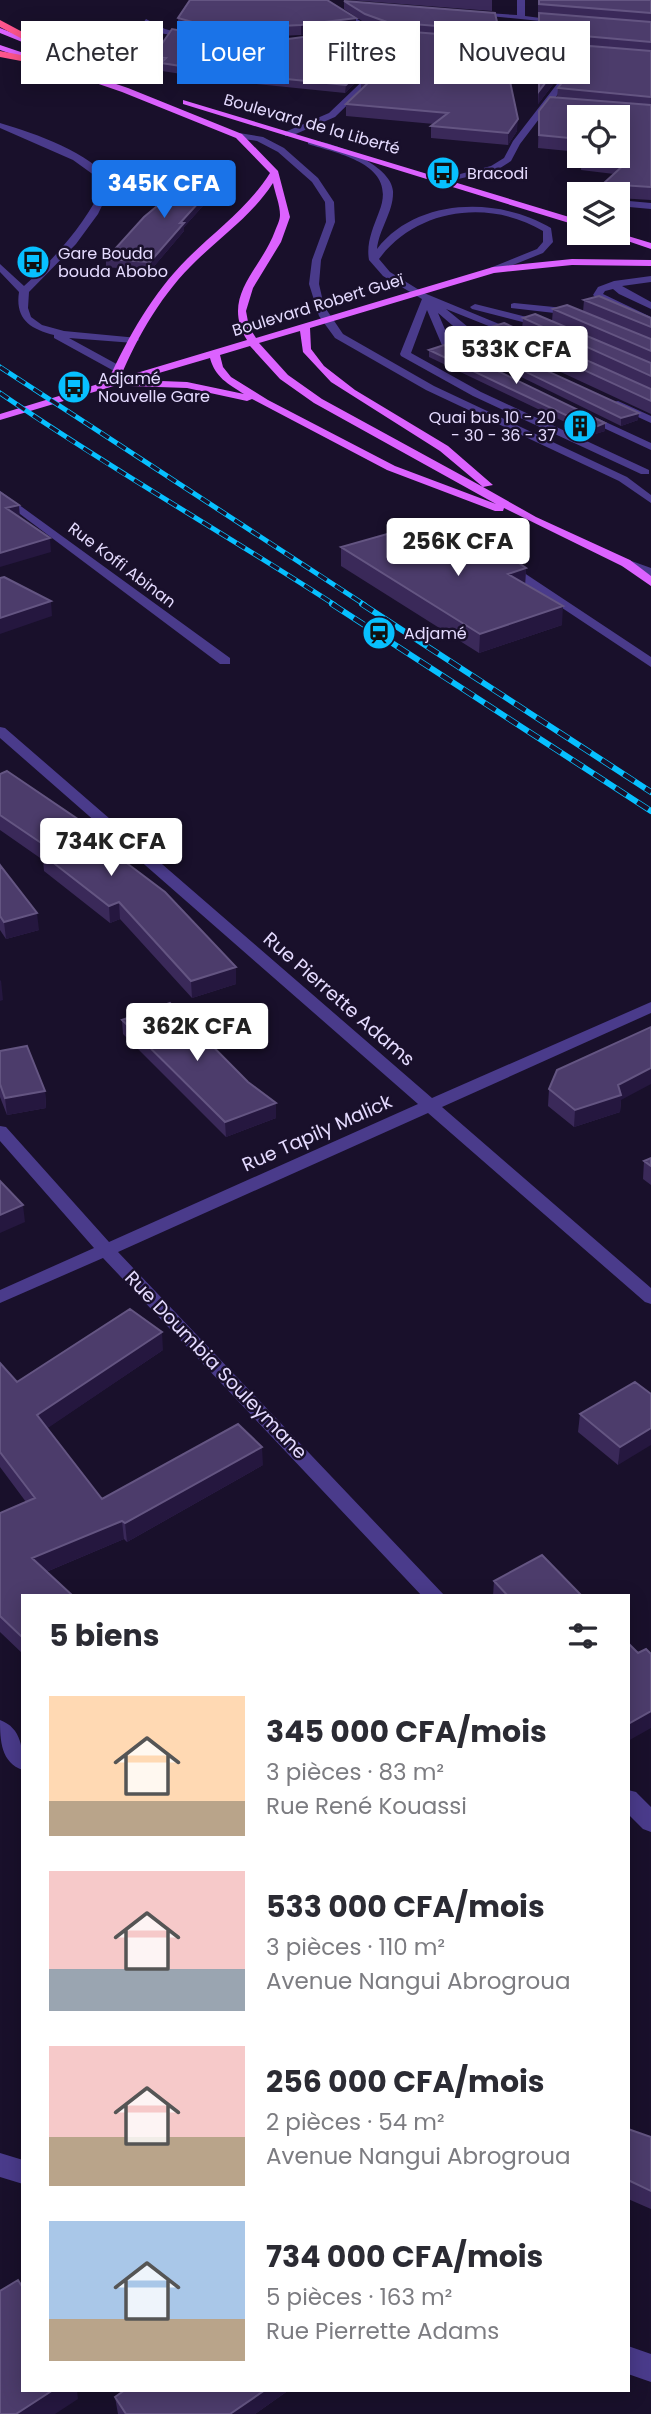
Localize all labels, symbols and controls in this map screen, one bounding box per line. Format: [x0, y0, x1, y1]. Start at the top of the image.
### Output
chip: Acheter [21, 21, 163, 84]
chip: Louer [177, 21, 289, 84]
chip: Filtres [303, 21, 420, 84]
chip: Nouveau [434, 21, 590, 84]
street label: Boulevard de la Liberté [221, 88, 403, 160]
map controls [567, 105, 630, 245]
button: locate [567, 105, 630, 168]
bus stop icon: Bracodi [424, 154, 462, 192]
pin: 345K CFA [92, 160, 236, 220]
place label: Bracodi [467, 162, 528, 185]
text: 345K CFA [108, 167, 220, 199]
button: layers [567, 182, 630, 245]
place label: Gare Bouda bouda Abobo [58, 242, 168, 283]
bus stop icon: Gare Bouda bouda Abobo [14, 243, 52, 281]
street label: Boulevard Robert Gueï [229, 268, 408, 342]
pin: 533K CFA [444, 326, 588, 386]
text: 533K CFA [461, 333, 571, 365]
place label: Adjamé Nouvelle Gare [98, 367, 210, 408]
bus stop icon: Adjamé Nouvelle Gare [55, 368, 93, 406]
place label: Quai bus 10 - 20 - 30 - 36 - 37 [429, 406, 556, 447]
building icon: Quai bus 10 - 20 - 30 - 36 - 37 [561, 407, 599, 445]
street label: Rue Koffi Abinan [63, 517, 181, 613]
pin: 256K CFA [386, 518, 530, 578]
text: 256K CFA [403, 525, 513, 557]
station icon: Adjamé [360, 614, 398, 652]
place label: Adjamé [404, 622, 467, 645]
pin: 734K CFA [39, 818, 183, 878]
text: 734K CFA [56, 825, 166, 857]
street label: Rue Pierrette Adams [257, 926, 421, 1072]
pin: 362K CFA [125, 1004, 269, 1063]
text: 362K CFA [142, 1010, 252, 1042]
street label: Rue Tapily Malick [238, 1088, 396, 1178]
street label: Rue Doumbia Souleymane [119, 1265, 313, 1465]
text: 5 biens [49, 1614, 160, 1657]
icon: filters [564, 1617, 602, 1655]
text: 345 000 CFA/mois [266, 1710, 547, 1753]
icon: home [105, 1724, 189, 1808]
text: 3 pièces · 83 m² [266, 1756, 444, 1788]
text: Rue René Kouassi [266, 1790, 467, 1822]
text: 533 000 CFA/mois [266, 1885, 545, 1928]
icon: home [105, 1899, 189, 1983]
text: 3 pièces · 110 m² [266, 1931, 445, 1963]
text: Avenue Nangui Abrogroua [266, 1965, 570, 1997]
text: 256 000 CFA/mois [266, 2060, 545, 2103]
icon: home [105, 2074, 189, 2158]
text: 2 pièces · 54 m² [266, 2106, 445, 2138]
text: Avenue Nangui Abrogroua [266, 2140, 570, 2172]
text: 734 000 CFA/mois [266, 2235, 543, 2278]
icon: home [105, 2249, 189, 2333]
text: 5 pièces · 163 m² [266, 2281, 452, 2313]
text: Rue Pierrette Adams [266, 2315, 499, 2347]

